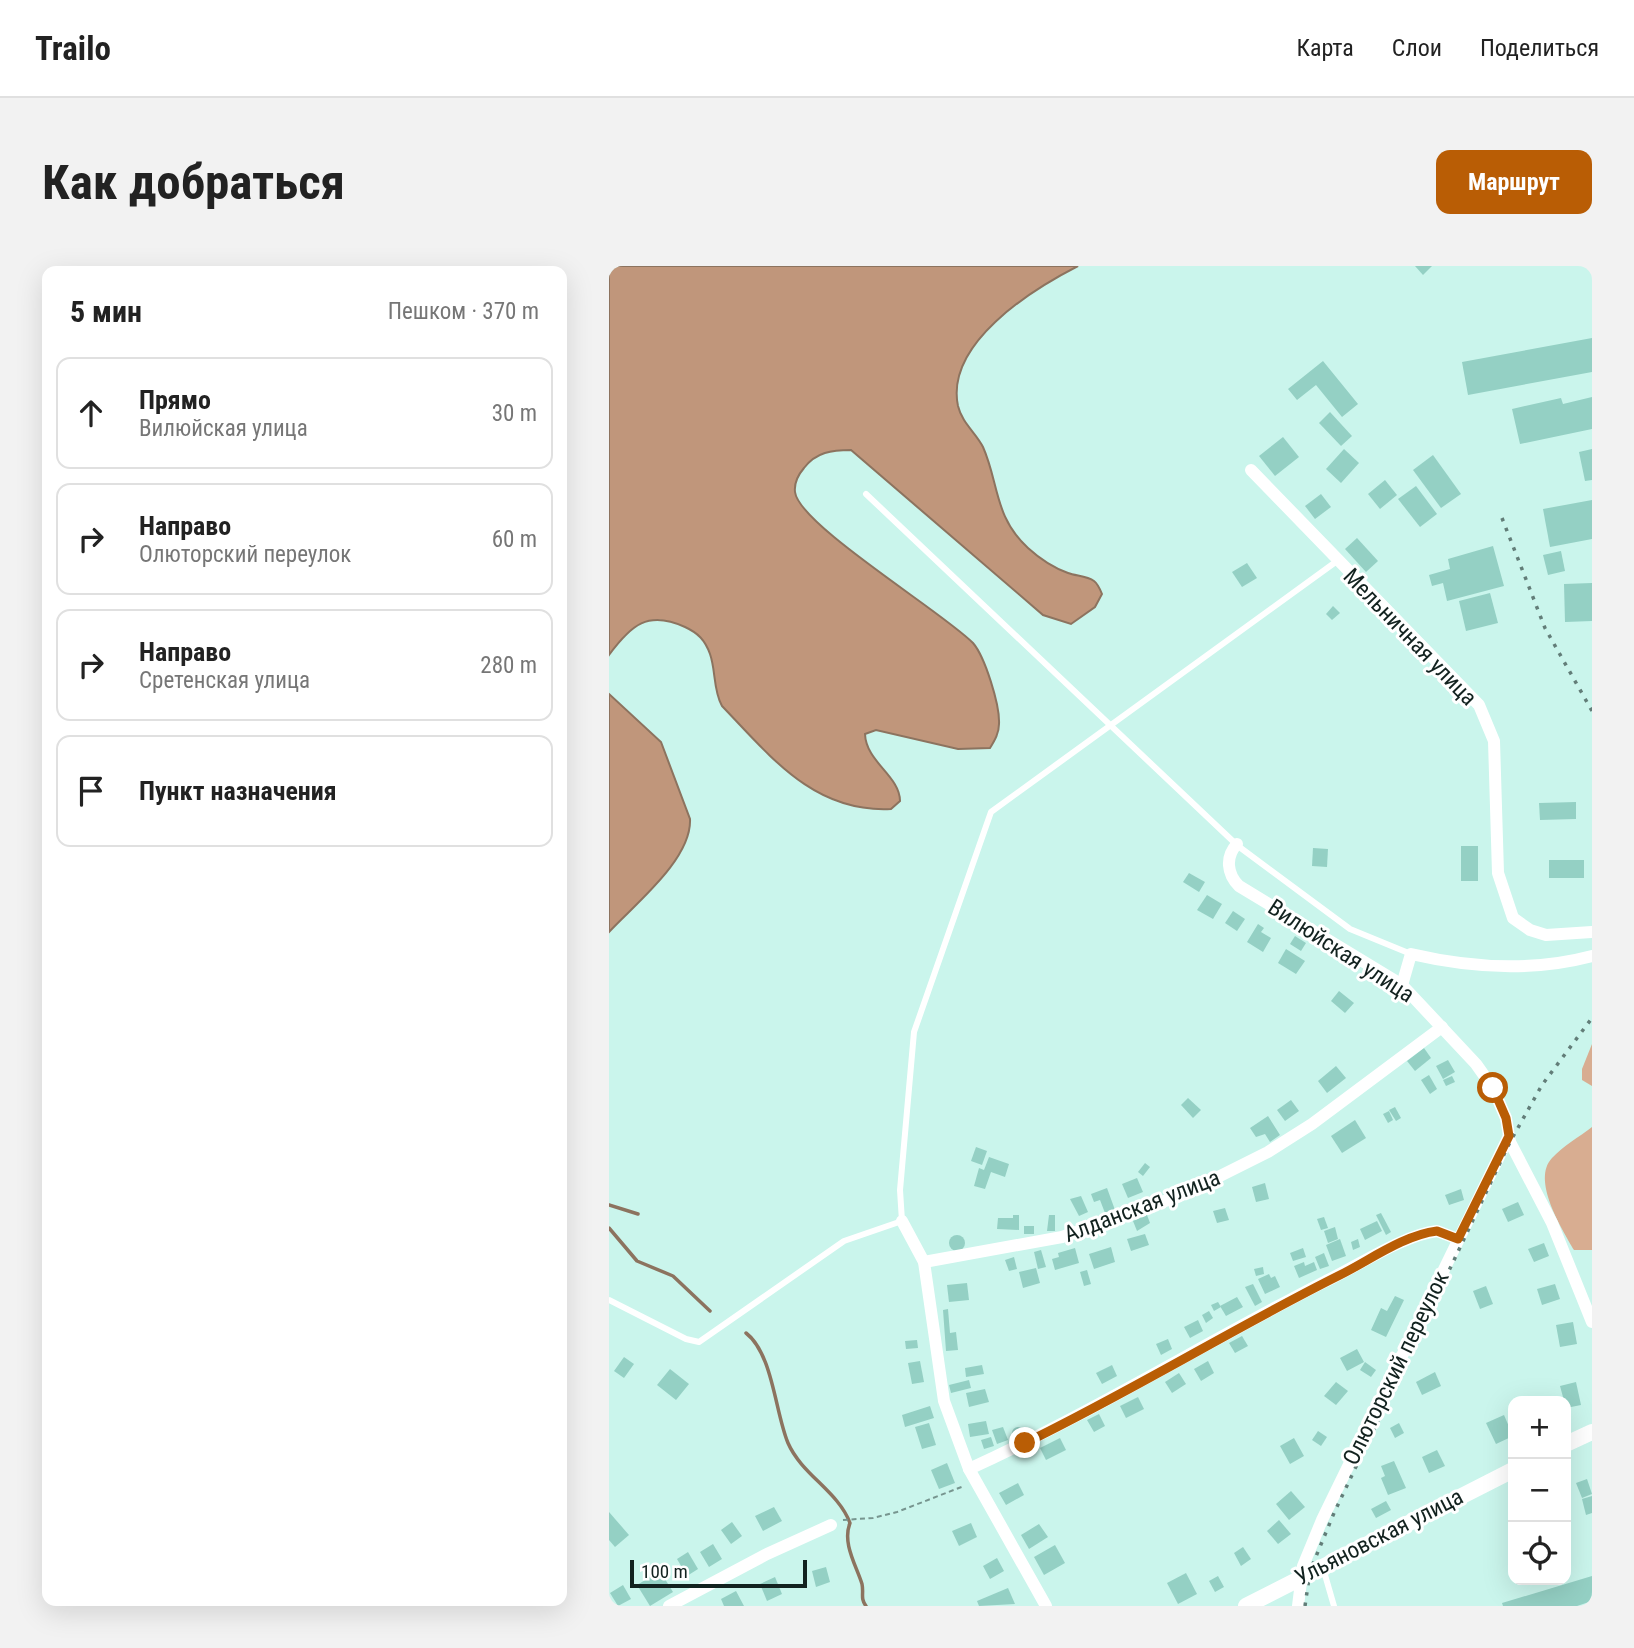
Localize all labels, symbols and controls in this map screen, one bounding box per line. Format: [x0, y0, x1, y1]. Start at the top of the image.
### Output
text: Trailo [35, 29, 111, 68]
text: Карта [1296, 34, 1354, 62]
text: Слои [1392, 34, 1442, 62]
text: Поделиться [1480, 34, 1599, 62]
button: Маршрут [1436, 150, 1592, 214]
text: Как добраться [42, 154, 345, 211]
text: 5 мин [70, 294, 142, 329]
text: Пешком · 370 m [388, 298, 539, 325]
text: Прямо [139, 385, 211, 415]
icon: ahead [72, 394, 110, 432]
text: 30 m [492, 400, 537, 427]
text: Вилюйская улица [139, 415, 308, 442]
text: Направо [139, 511, 231, 541]
icon: right [72, 520, 110, 558]
text: 60 m [492, 526, 537, 553]
text: Олюторский переулок [139, 541, 351, 568]
street label: Мельничная улица [1338, 563, 1482, 711]
text: Направо [139, 637, 231, 667]
icon: right [72, 646, 110, 684]
text: 280 m [480, 652, 537, 679]
text: Сретенская улица [139, 667, 310, 694]
icon: arrive [72, 772, 110, 810]
text: Пункт назначения [139, 776, 337, 806]
street label: Вилюйская улица [1263, 894, 1419, 1008]
route start [1477, 1072, 1508, 1103]
street label: Алданская улица [1060, 1164, 1224, 1248]
street label: Олюторский переулок [1337, 1267, 1455, 1469]
map controls [1508, 1396, 1571, 1585]
button: + [1508, 1396, 1571, 1459]
route end [1009, 1427, 1040, 1458]
button: − [1508, 1459, 1571, 1522]
street label: Ульяновская улица [1290, 1483, 1468, 1591]
button: locate [1508, 1522, 1571, 1585]
scale bar [630, 1557, 807, 1589]
text: 100 m [641, 1560, 688, 1583]

